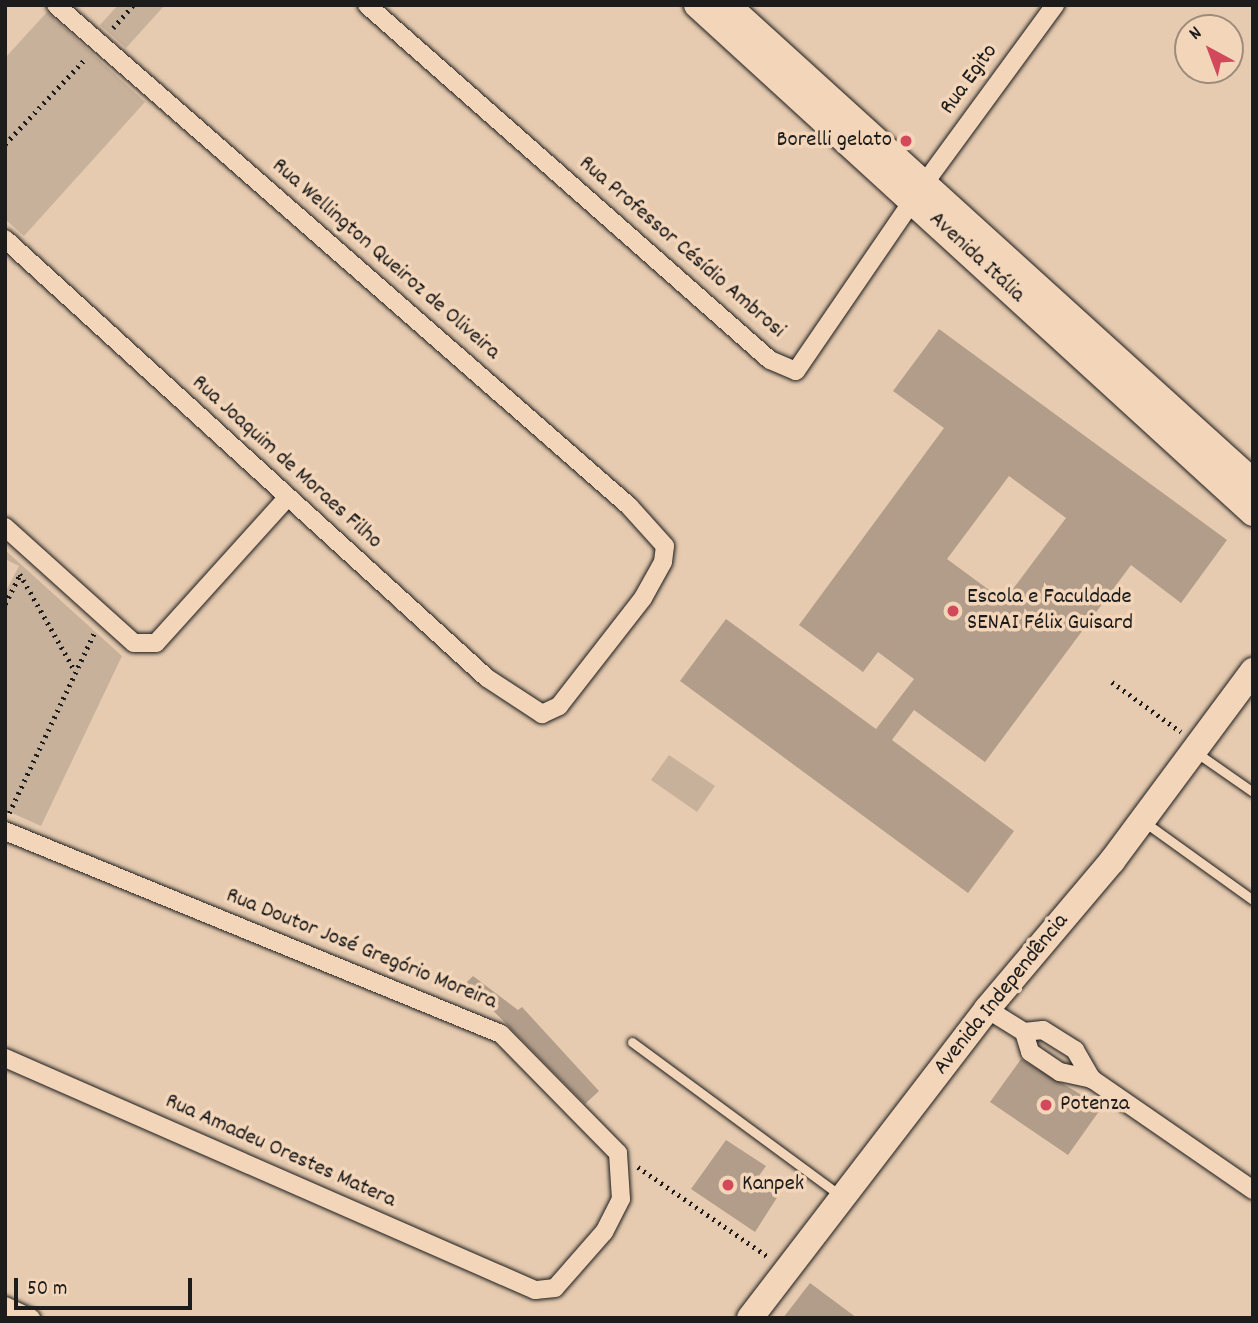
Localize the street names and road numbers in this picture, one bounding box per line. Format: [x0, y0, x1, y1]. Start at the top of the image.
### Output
street label: Rua Egito [935, 39, 1005, 121]
street label: Rua Professor Césídio Ambrosi [572, 151, 790, 345]
street label: Rua Wellington Queiroz de Oliveira [265, 153, 505, 367]
street label: Avenida Itália [922, 206, 1030, 310]
street label: Rua Joaquim de Moraes Filho [185, 370, 387, 556]
street label: Rua Doutor José Gregório Moreira [221, 883, 501, 1017]
street label: Avenida Independência [928, 909, 1076, 1081]
street label: Rua Amadeu Orestes Matera [160, 1089, 400, 1215]

